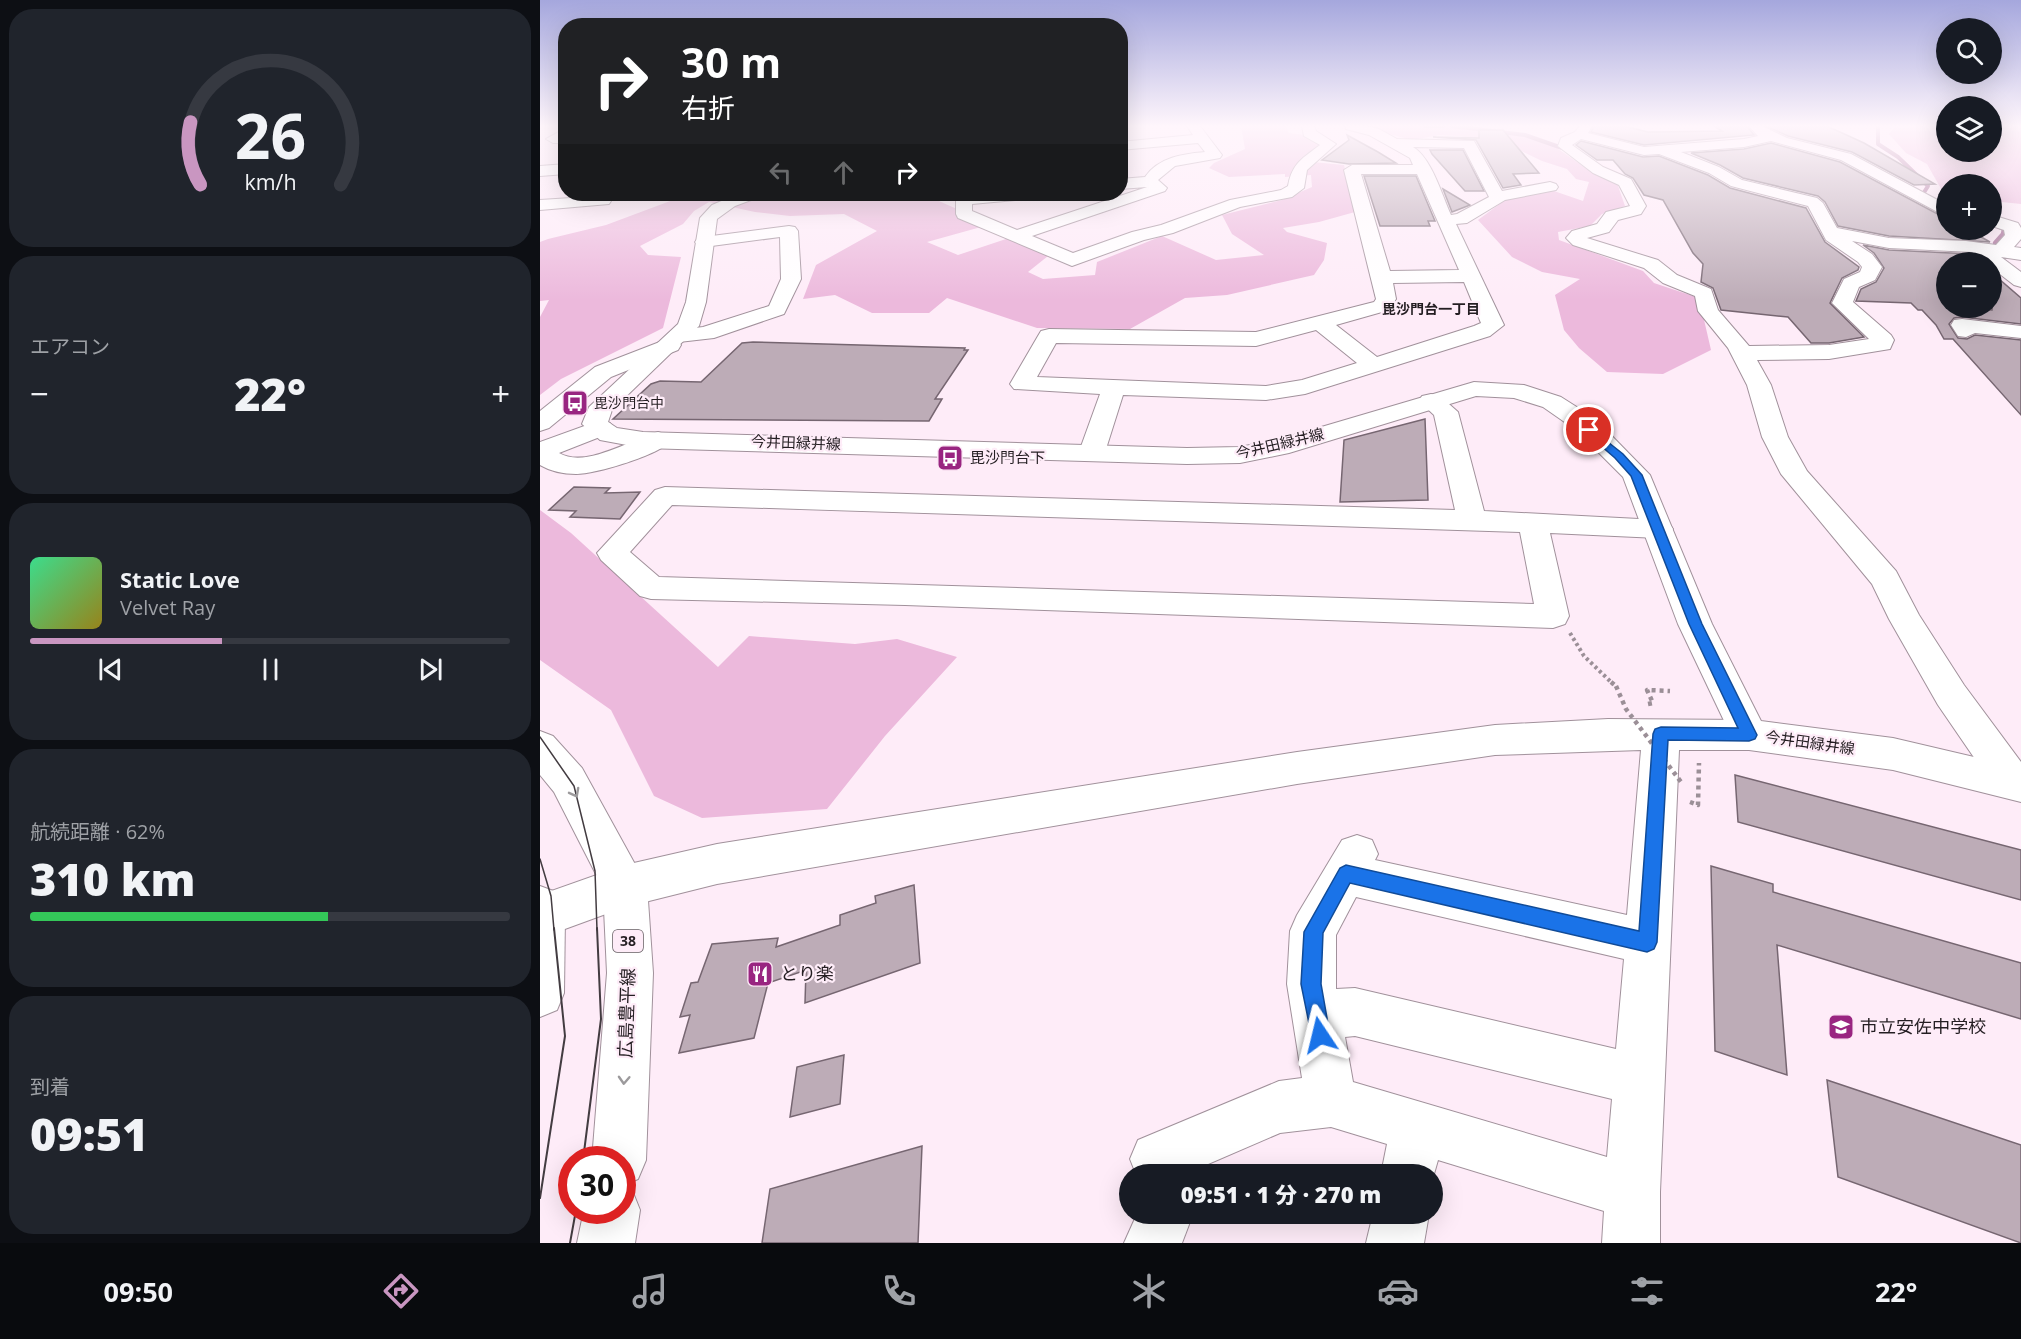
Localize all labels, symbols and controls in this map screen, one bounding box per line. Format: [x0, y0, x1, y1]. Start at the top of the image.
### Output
map controls [1936, 18, 2002, 318]
button: search [1936, 18, 2002, 84]
text: 30 m [681, 33, 781, 90]
icon: right [582, 42, 660, 120]
text: 右折 [681, 89, 735, 126]
text: 26 [234, 92, 306, 177]
button: layers [1936, 96, 2002, 162]
icon: left [764, 156, 797, 189]
icon: ahead [827, 156, 860, 189]
icon: right [890, 156, 923, 189]
text: km/h [244, 167, 296, 196]
button: + [1936, 174, 2002, 240]
button: − [1936, 252, 2002, 318]
district label: 毘沙門台一丁目 [1382, 299, 1480, 318]
text: エアコン [30, 333, 110, 360]
text: 22° [234, 363, 306, 424]
text: − [30, 371, 49, 416]
text: + [491, 371, 510, 416]
bus stop icon: 毘沙門台中 [560, 388, 590, 418]
place label: 毘沙門台中 [594, 393, 664, 412]
pin [1563, 404, 1614, 455]
icon: arrive [1572, 413, 1605, 446]
street label: 今井田緑井線 [1234, 423, 1326, 463]
street label: 今井田緑井線 [751, 430, 841, 454]
bus stop icon: 毘沙門台下 [935, 443, 965, 473]
place label: 毘沙門台下 [970, 447, 1045, 467]
text: Static Love [120, 564, 240, 594]
text: Velvet Ray [120, 594, 215, 621]
icon: previous [94, 653, 127, 686]
icon: pause [254, 653, 287, 686]
icon: next [414, 653, 447, 686]
street label: 今井田緑井線 [1764, 726, 1856, 758]
one-way arrow [568, 787, 579, 797]
text: 航続距離 · 62% [30, 818, 165, 845]
text: 310 km [30, 848, 195, 909]
road number: 38 [613, 930, 643, 952]
restaurant icon: とり楽 [745, 959, 775, 989]
place label: とり楽 [780, 961, 834, 985]
street label: 広島豊平線 [612, 968, 640, 1058]
position arrow [1288, 1003, 1352, 1067]
school or university icon: 市立安佐中学校 [1826, 1012, 1856, 1042]
place label: 市立安佐中学校 [1860, 1014, 1986, 1038]
text: 到着 [30, 1073, 70, 1100]
one-way arrow [617, 1076, 630, 1085]
text: 09:51 [30, 1103, 148, 1164]
speed limit sign: 30 [558, 1146, 636, 1224]
text: 09:51 · 1 分 · 270 m [1181, 1179, 1381, 1209]
icon: directions [380, 1270, 422, 1312]
icon: music [629, 1270, 671, 1312]
icon: phone [878, 1270, 920, 1312]
icon: climate [1128, 1270, 1170, 1312]
icon: car [1377, 1270, 1419, 1312]
icon: filters [1626, 1270, 1668, 1312]
text: 09:50 [104, 1273, 173, 1310]
text: 22° [1875, 1273, 1917, 1310]

